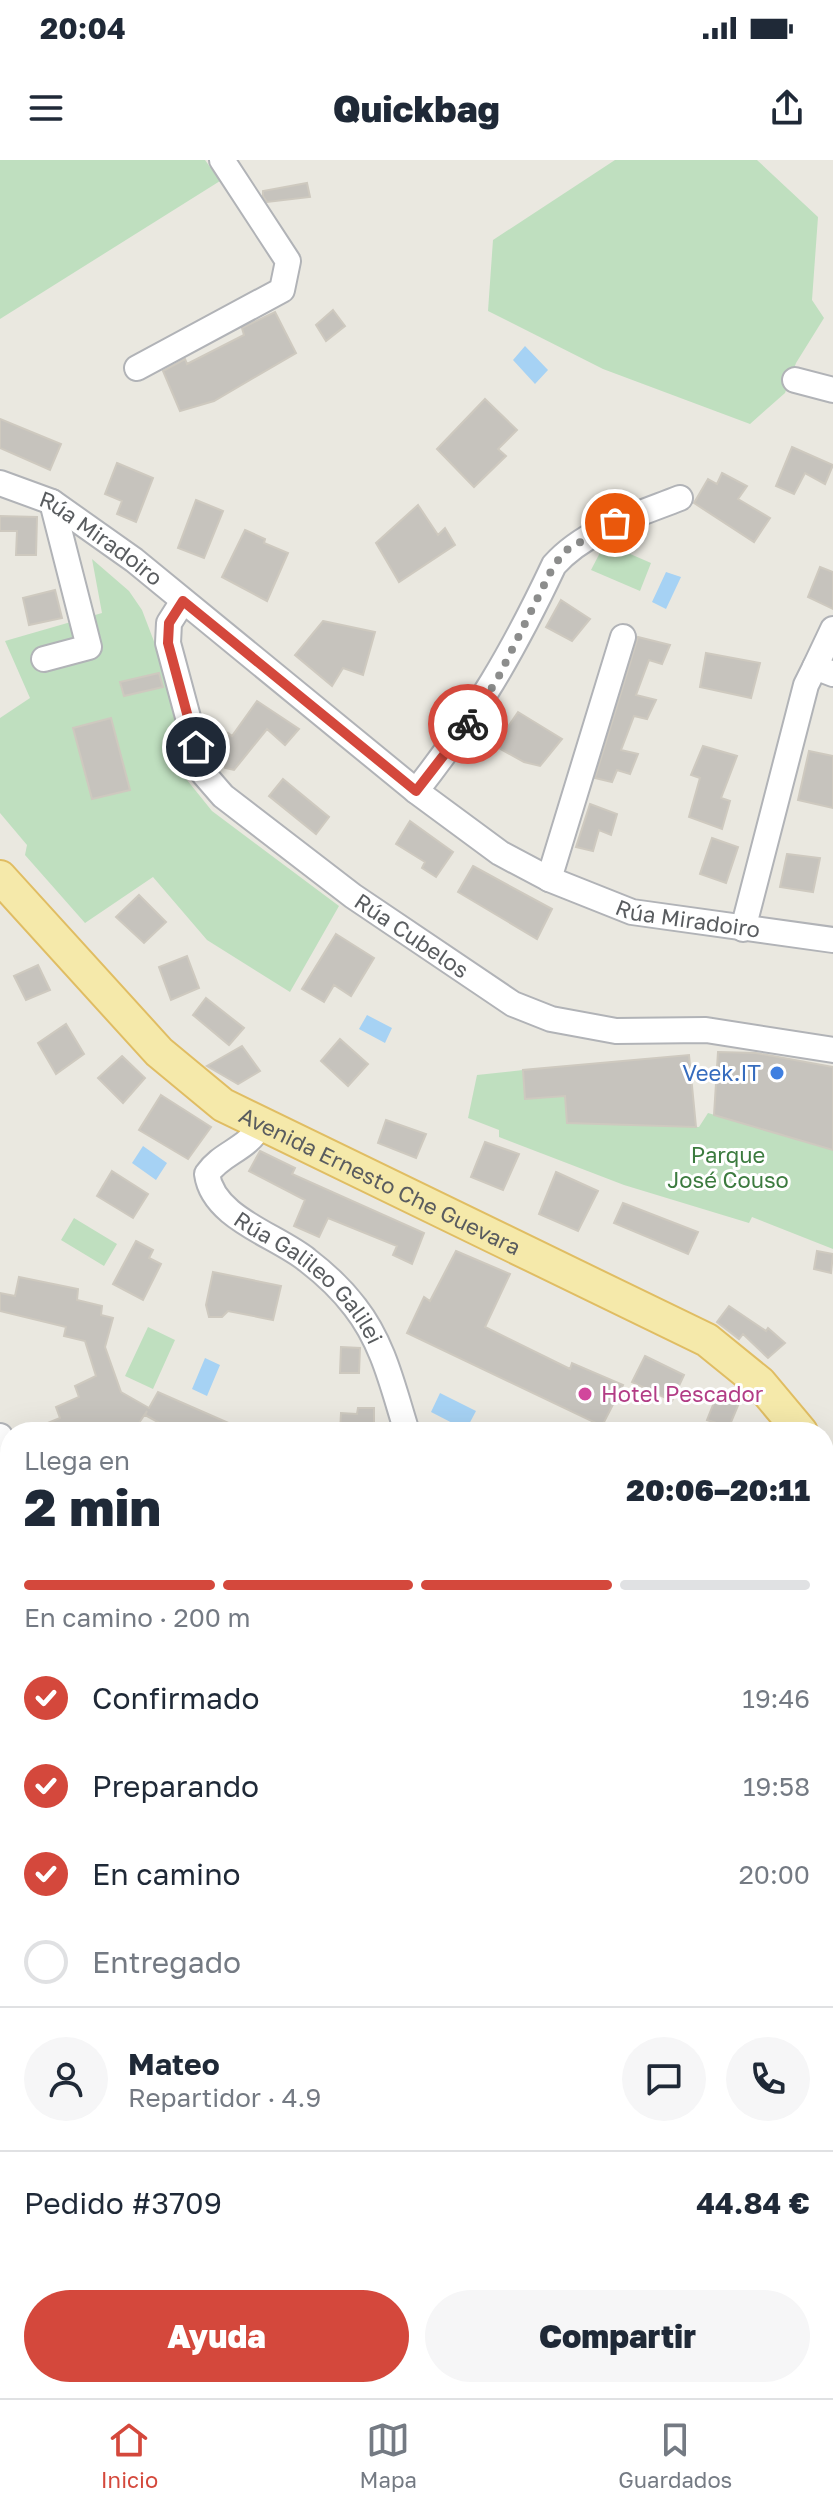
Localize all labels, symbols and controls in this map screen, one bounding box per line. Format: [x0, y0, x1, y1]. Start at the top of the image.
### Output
text: 20:04 [40, 10, 126, 46]
icon: menu [24, 86, 68, 130]
icon: share [765, 86, 809, 130]
text: Quickbag [333, 87, 500, 130]
street label: Rúa Miradoiro [36, 485, 168, 591]
pin [581, 489, 649, 557]
icon: bag [593, 501, 637, 545]
courier [428, 684, 508, 764]
icon: bike [446, 702, 490, 746]
pin [162, 713, 230, 781]
icon: home [174, 725, 218, 769]
street label: Rúa Cubelos [350, 887, 474, 983]
street label: Rúa Miradoiro [612, 893, 762, 943]
place label: Veek.IT [682, 1059, 761, 1086]
marker: Veek.IT [768, 1064, 786, 1082]
street label: Avenida Ernesto Che Guevara [235, 1101, 525, 1260]
park label: Parque José Couso [667, 1141, 789, 1193]
street label: Rúa Galileo Galilei [229, 1205, 389, 1348]
place label: Hotel Pescador [601, 1380, 764, 1407]
marker: Hotel Pescador [576, 1385, 594, 1403]
text: Llega en [24, 1445, 130, 1476]
text: 20:06–20:11 [626, 1472, 810, 1508]
text: 2 min [24, 1475, 161, 1537]
text: En camino · 200 m [24, 1602, 250, 1633]
icon: check [24, 1676, 68, 1720]
text: Confirmado [92, 1680, 260, 1716]
text: 19:46 [742, 1683, 810, 1714]
icon: check [24, 1764, 68, 1808]
text: Preparando [92, 1768, 259, 1804]
text: 19:58 [743, 1771, 810, 1802]
icon: check [24, 1852, 68, 1896]
text: En camino [92, 1856, 241, 1892]
text: 20:00 [739, 1859, 810, 1890]
text: Entregado [92, 1944, 241, 1980]
button: person [24, 2037, 108, 2121]
button: chat [622, 2037, 706, 2121]
button: phone [726, 2037, 810, 2121]
text: Mateo [128, 2046, 220, 2082]
text: Repartidor · 4.9 [128, 2082, 321, 2113]
text: Pedido #3709 [24, 2185, 222, 2221]
text: 44.84 € [696, 2185, 810, 2221]
button: Ayuda [24, 2290, 409, 2382]
button: Compartir [425, 2290, 810, 2382]
tab: Inicio [101, 2418, 158, 2493]
tab: Mapa [360, 2418, 417, 2493]
tab: Guardados [618, 2418, 732, 2493]

